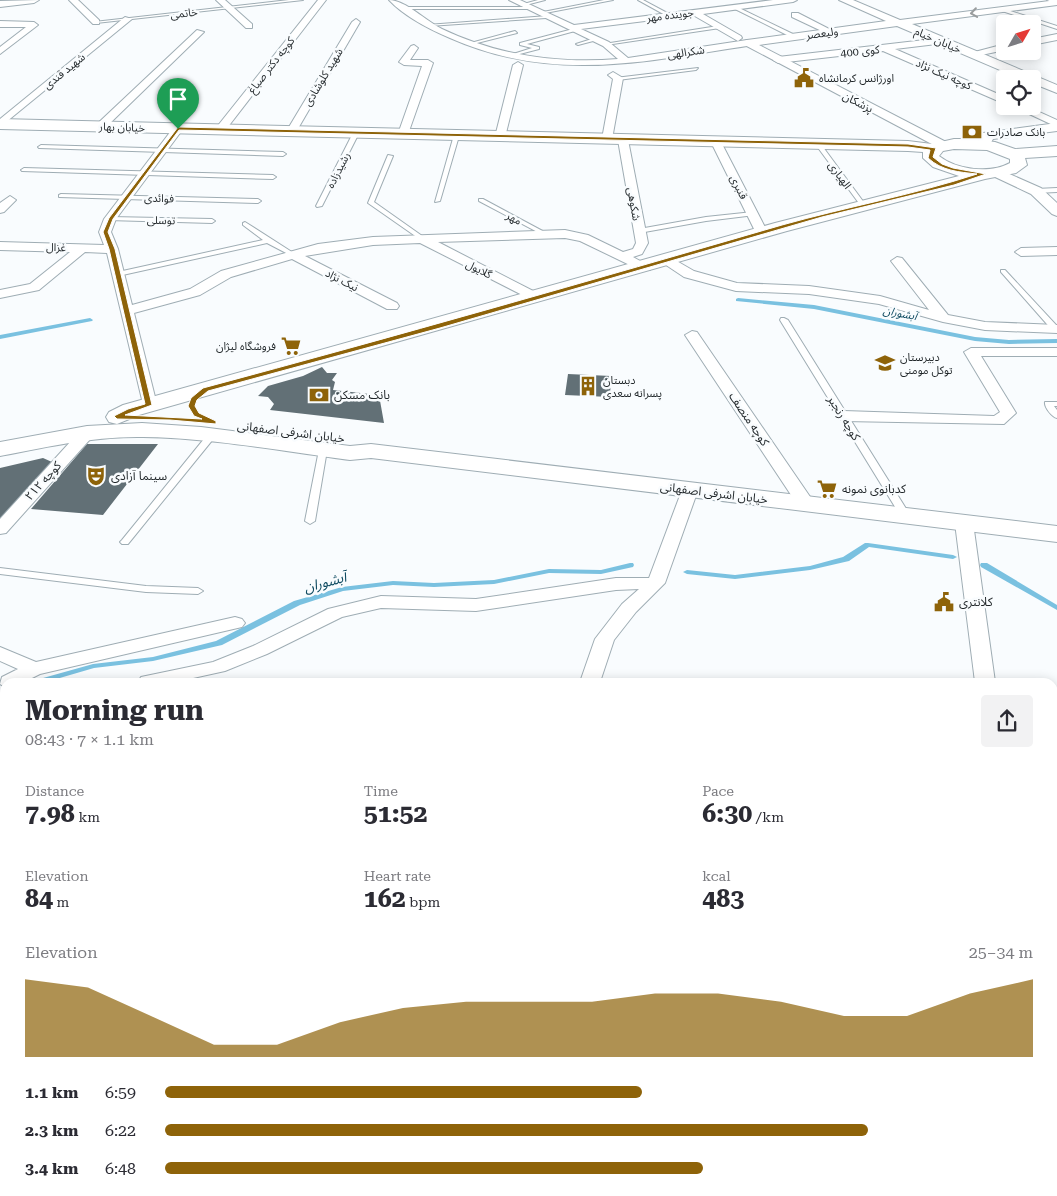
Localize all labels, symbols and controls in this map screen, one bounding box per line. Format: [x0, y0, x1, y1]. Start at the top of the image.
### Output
street label: خاتمی [170, 6, 199, 21]
street label: جوینده مهر [645, 6, 695, 25]
one-way arrow [970, 7, 978, 18]
north arrow [996, 15, 1041, 60]
map controls [996, 15, 1041, 115]
street label: ولیعصر [804, 25, 839, 42]
street label: خیابان خیام [912, 25, 964, 57]
street label: کوچه دکتر صباغ [245, 34, 298, 97]
street label: شکرالهی [667, 43, 706, 62]
street label: کوی 400 [840, 43, 881, 60]
street label: شهید کلوشادی [301, 46, 346, 109]
street label: شهید قندی [41, 50, 88, 92]
street label: کوچه نیک نژاد [913, 56, 974, 94]
public building icon: اورژانس کرمانشاه [793, 67, 815, 89]
button: locate [996, 70, 1041, 115]
place label: اورژانس کرمانشاه [819, 72, 894, 85]
pin [157, 78, 199, 129]
icon: arrive [164, 85, 192, 113]
street label: پزشکان [840, 89, 875, 117]
street label: خیابان بهار [98, 120, 146, 135]
bank icon: بانک صادرات [961, 121, 983, 143]
place label: بانک صادرات [987, 126, 1045, 139]
street label: رشیدزاده [324, 150, 353, 190]
street label: الهیاری [825, 159, 854, 192]
street label: قنبری [727, 173, 750, 201]
street label: شکوهی [624, 186, 643, 222]
street label: فوائدی [144, 191, 174, 206]
street label: مهر [503, 209, 524, 228]
street label: توسلی [147, 214, 175, 227]
street label: غزال [46, 241, 67, 254]
street label: گلایول [464, 257, 494, 282]
street label: نیک نژاد [323, 267, 361, 294]
water label: آبشوران [882, 304, 921, 324]
supermarket icon: فروشگاه لیژان [280, 335, 302, 357]
place label: فروشگاه لیژان [216, 340, 276, 353]
place label: دبیرستان توکل مومنی [900, 351, 952, 377]
school or university icon: دبیرستان توکل مومنی [874, 352, 896, 374]
place label: دبستان پسرانه سعدی [603, 374, 662, 401]
building icon: دبستان پسرانه سعدی [577, 375, 599, 397]
bank icon: بانک مسکن [308, 384, 330, 406]
place label: بانک مسکن [334, 388, 390, 402]
street label: کوچه منصف [725, 390, 773, 450]
street label: کوچه رنجبر [823, 392, 864, 444]
street label: خیابان اشرفی اصفهانی [236, 418, 346, 446]
street label: کوچه ۲۱۲ [22, 458, 65, 504]
theatre icon: سینما آزادی [85, 465, 107, 487]
place label: سینما آزادی [111, 469, 167, 483]
supermarket icon: کدبانوی نمونه [816, 478, 838, 500]
street label: خیابان اشرفی اصفهانی [659, 479, 769, 507]
place label: کدبانوی نمونه [842, 482, 907, 496]
water label: آبشوران [302, 568, 351, 596]
public building icon: کلانتری [933, 591, 955, 613]
place label: کلانتری [959, 595, 994, 609]
text: Morning run [25, 694, 204, 727]
button: share [981, 695, 1033, 747]
text: 08:43 · 7 × 1.1 km [25, 730, 154, 749]
text: Distance [25, 783, 84, 799]
text: Time [364, 783, 398, 799]
text: Pace [702, 783, 734, 799]
text: 7.98 [25, 799, 75, 828]
text: 51:52 [364, 799, 427, 828]
text: 6:30 [702, 799, 752, 828]
text: km [75, 809, 100, 825]
text: /km [752, 809, 784, 825]
text: Elevation [25, 868, 88, 884]
text: Heart rate [364, 868, 431, 884]
text: kcal [702, 868, 731, 884]
text: 84 [25, 884, 53, 913]
text: 162 [364, 884, 406, 913]
text: 483 [702, 884, 744, 913]
text: m [53, 894, 69, 910]
text: bpm [406, 894, 440, 910]
text: Elevation [25, 943, 98, 962]
text: 25–34 m [969, 943, 1033, 962]
text: 1.1 km [25, 1083, 78, 1102]
text: 6:59 [105, 1083, 136, 1102]
text: 2.3 km [25, 1121, 78, 1140]
text: 6:22 [105, 1121, 136, 1140]
text: 3.4 km [25, 1159, 78, 1178]
text: 6:48 [105, 1159, 136, 1178]

